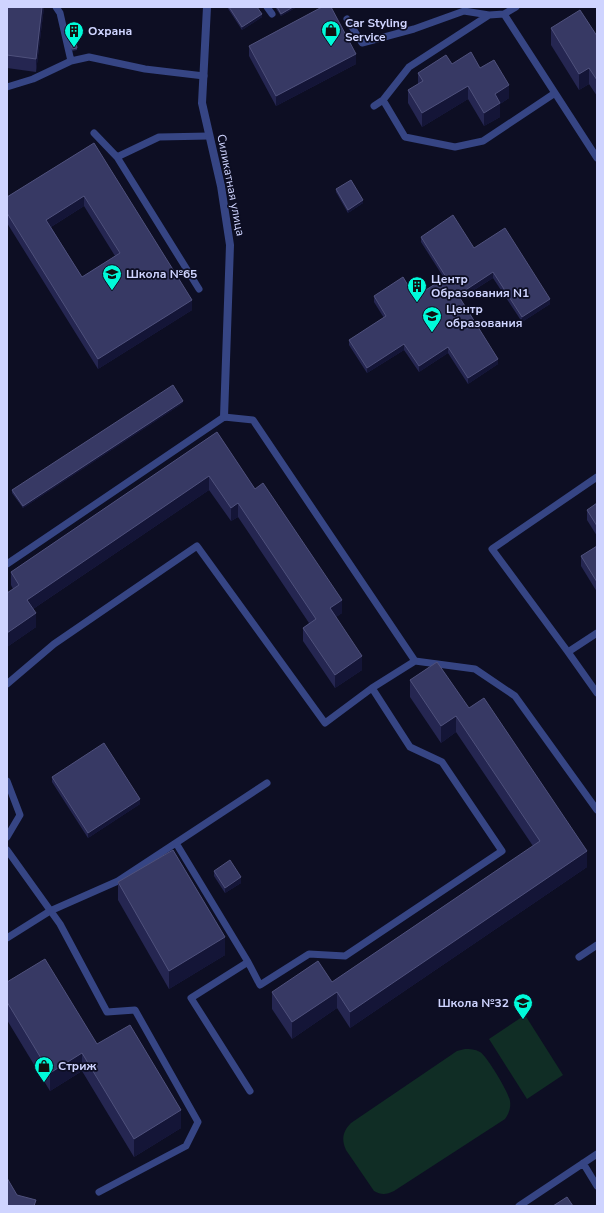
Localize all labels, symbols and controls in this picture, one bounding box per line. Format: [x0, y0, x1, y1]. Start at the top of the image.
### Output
place label: Car Styling Service [345, 15, 407, 45]
shop icon: Car Styling Service [320, 19, 342, 47]
building icon: Охрана [63, 20, 85, 48]
place label: Охрана [88, 23, 132, 39]
street label: Силикатная улица [213, 133, 249, 237]
school or university icon: Школа №65 [101, 263, 123, 291]
place label: Школа №65 [126, 266, 197, 282]
place label: Центр Образования N1 [431, 271, 529, 301]
building icon: Центр Образования N1 [406, 275, 428, 303]
place label: Центр образования [446, 301, 522, 331]
school or university icon: Центр образования [421, 305, 443, 333]
school or university icon: Школа №32 [512, 992, 534, 1020]
place label: Школа №32 [438, 995, 509, 1011]
shop icon: Стриж [33, 1055, 55, 1083]
place label: Стриж [58, 1058, 96, 1074]

